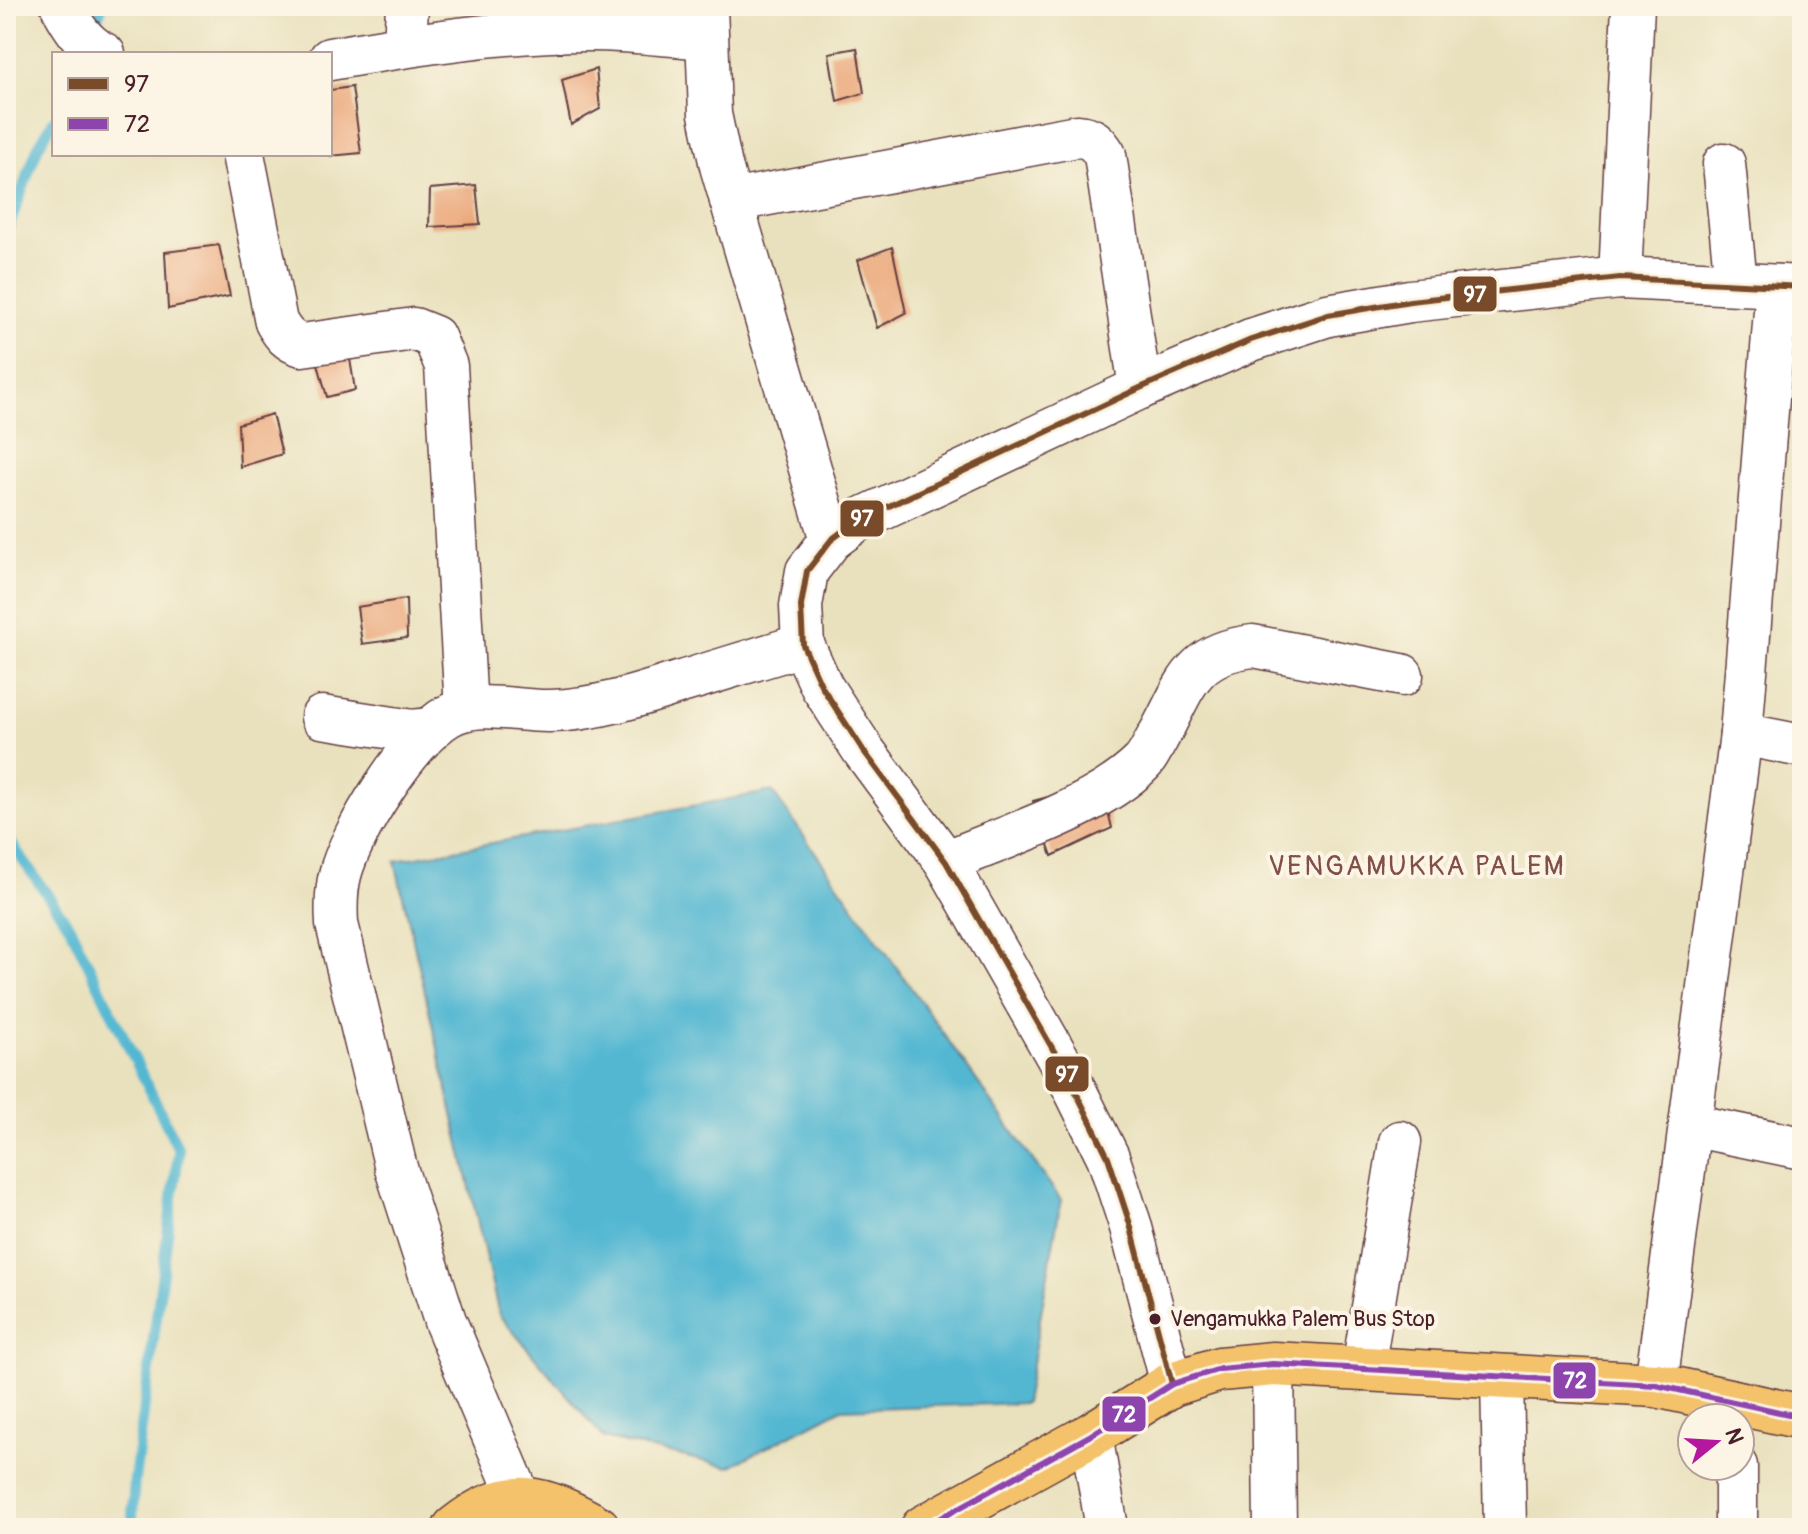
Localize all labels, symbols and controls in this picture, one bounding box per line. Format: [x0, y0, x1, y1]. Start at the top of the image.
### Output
legend [52, 52, 332, 156]
text: 97 [124, 70, 149, 99]
text: 72 [124, 110, 150, 139]
line badge: 97 [1452, 275, 1498, 313]
text: 97 [1464, 281, 1487, 309]
line badge: 97 [839, 499, 885, 538]
text: 97 [851, 505, 874, 533]
district label: VENGAMUKKA PALEM [1268, 849, 1566, 884]
line badge: 97 [1044, 1055, 1090, 1093]
text: 97 [1056, 1061, 1079, 1089]
place label: Vengamukka Palem Bus Stop [1170, 1305, 1435, 1333]
marker: Vengamukka Palem Bus Stop [1147, 1311, 1163, 1327]
line badge: 72 [1552, 1361, 1597, 1400]
text: 72 [1563, 1367, 1587, 1395]
line badge: 72 [1101, 1395, 1147, 1433]
text: 72 [1112, 1401, 1136, 1429]
north arrow [1676, 1402, 1756, 1482]
text: N [1718, 1425, 1750, 1448]

